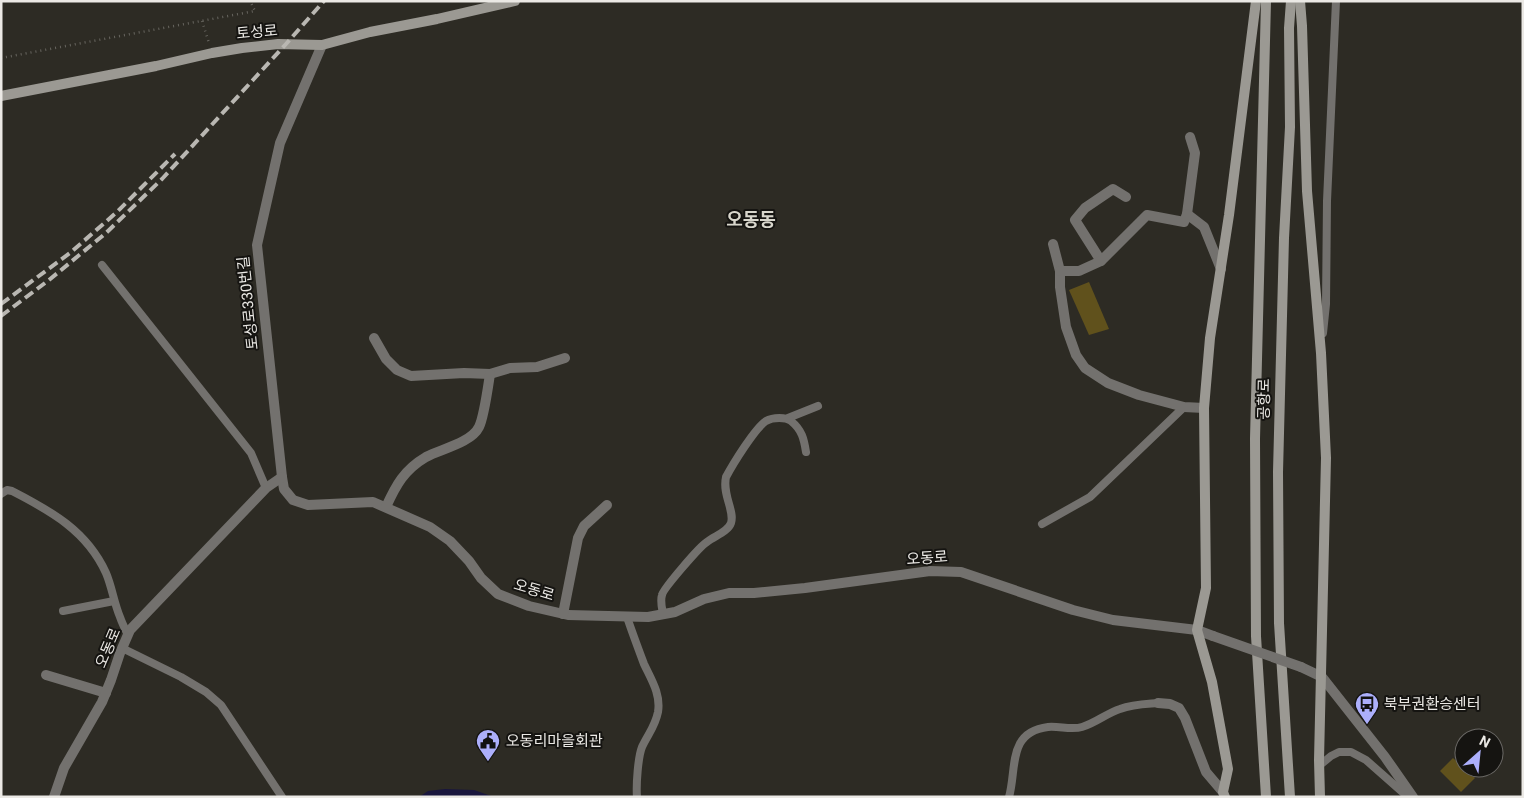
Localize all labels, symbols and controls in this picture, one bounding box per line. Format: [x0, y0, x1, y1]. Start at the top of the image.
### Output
street label: 토성로 [236, 21, 278, 43]
district label: 오동동 [726, 209, 776, 230]
street label: 토성로330번길 [234, 255, 262, 351]
street label: 공항로 [1255, 378, 1273, 420]
street label: 오동로 [906, 548, 948, 568]
street label: 오동로 [512, 575, 556, 605]
street label: 오동로 [92, 625, 124, 671]
bus stop icon: 북부권환승센터 [1354, 691, 1380, 725]
place label: 북부권환승센터 [1384, 695, 1481, 713]
public building icon: 오동리마을회관 [475, 728, 501, 762]
north arrow [1454, 728, 1504, 778]
place label: 오동리마을회관 [506, 732, 603, 750]
text: N [1477, 732, 1493, 751]

